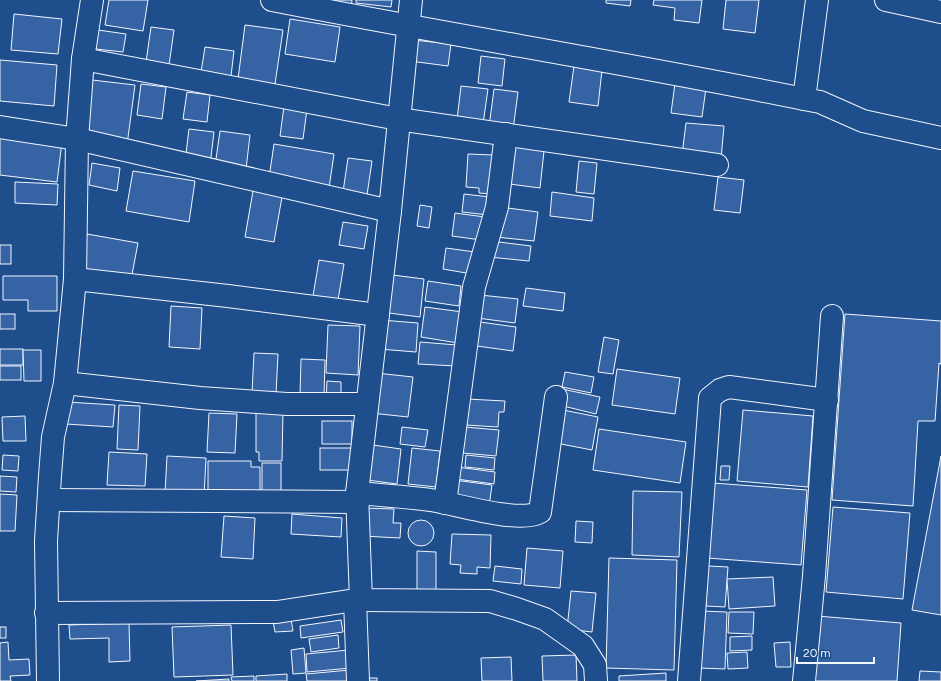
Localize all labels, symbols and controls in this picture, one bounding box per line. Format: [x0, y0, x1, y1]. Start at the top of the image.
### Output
scale bar [797, 639, 874, 665]
text: 20 m [803, 646, 831, 660]

